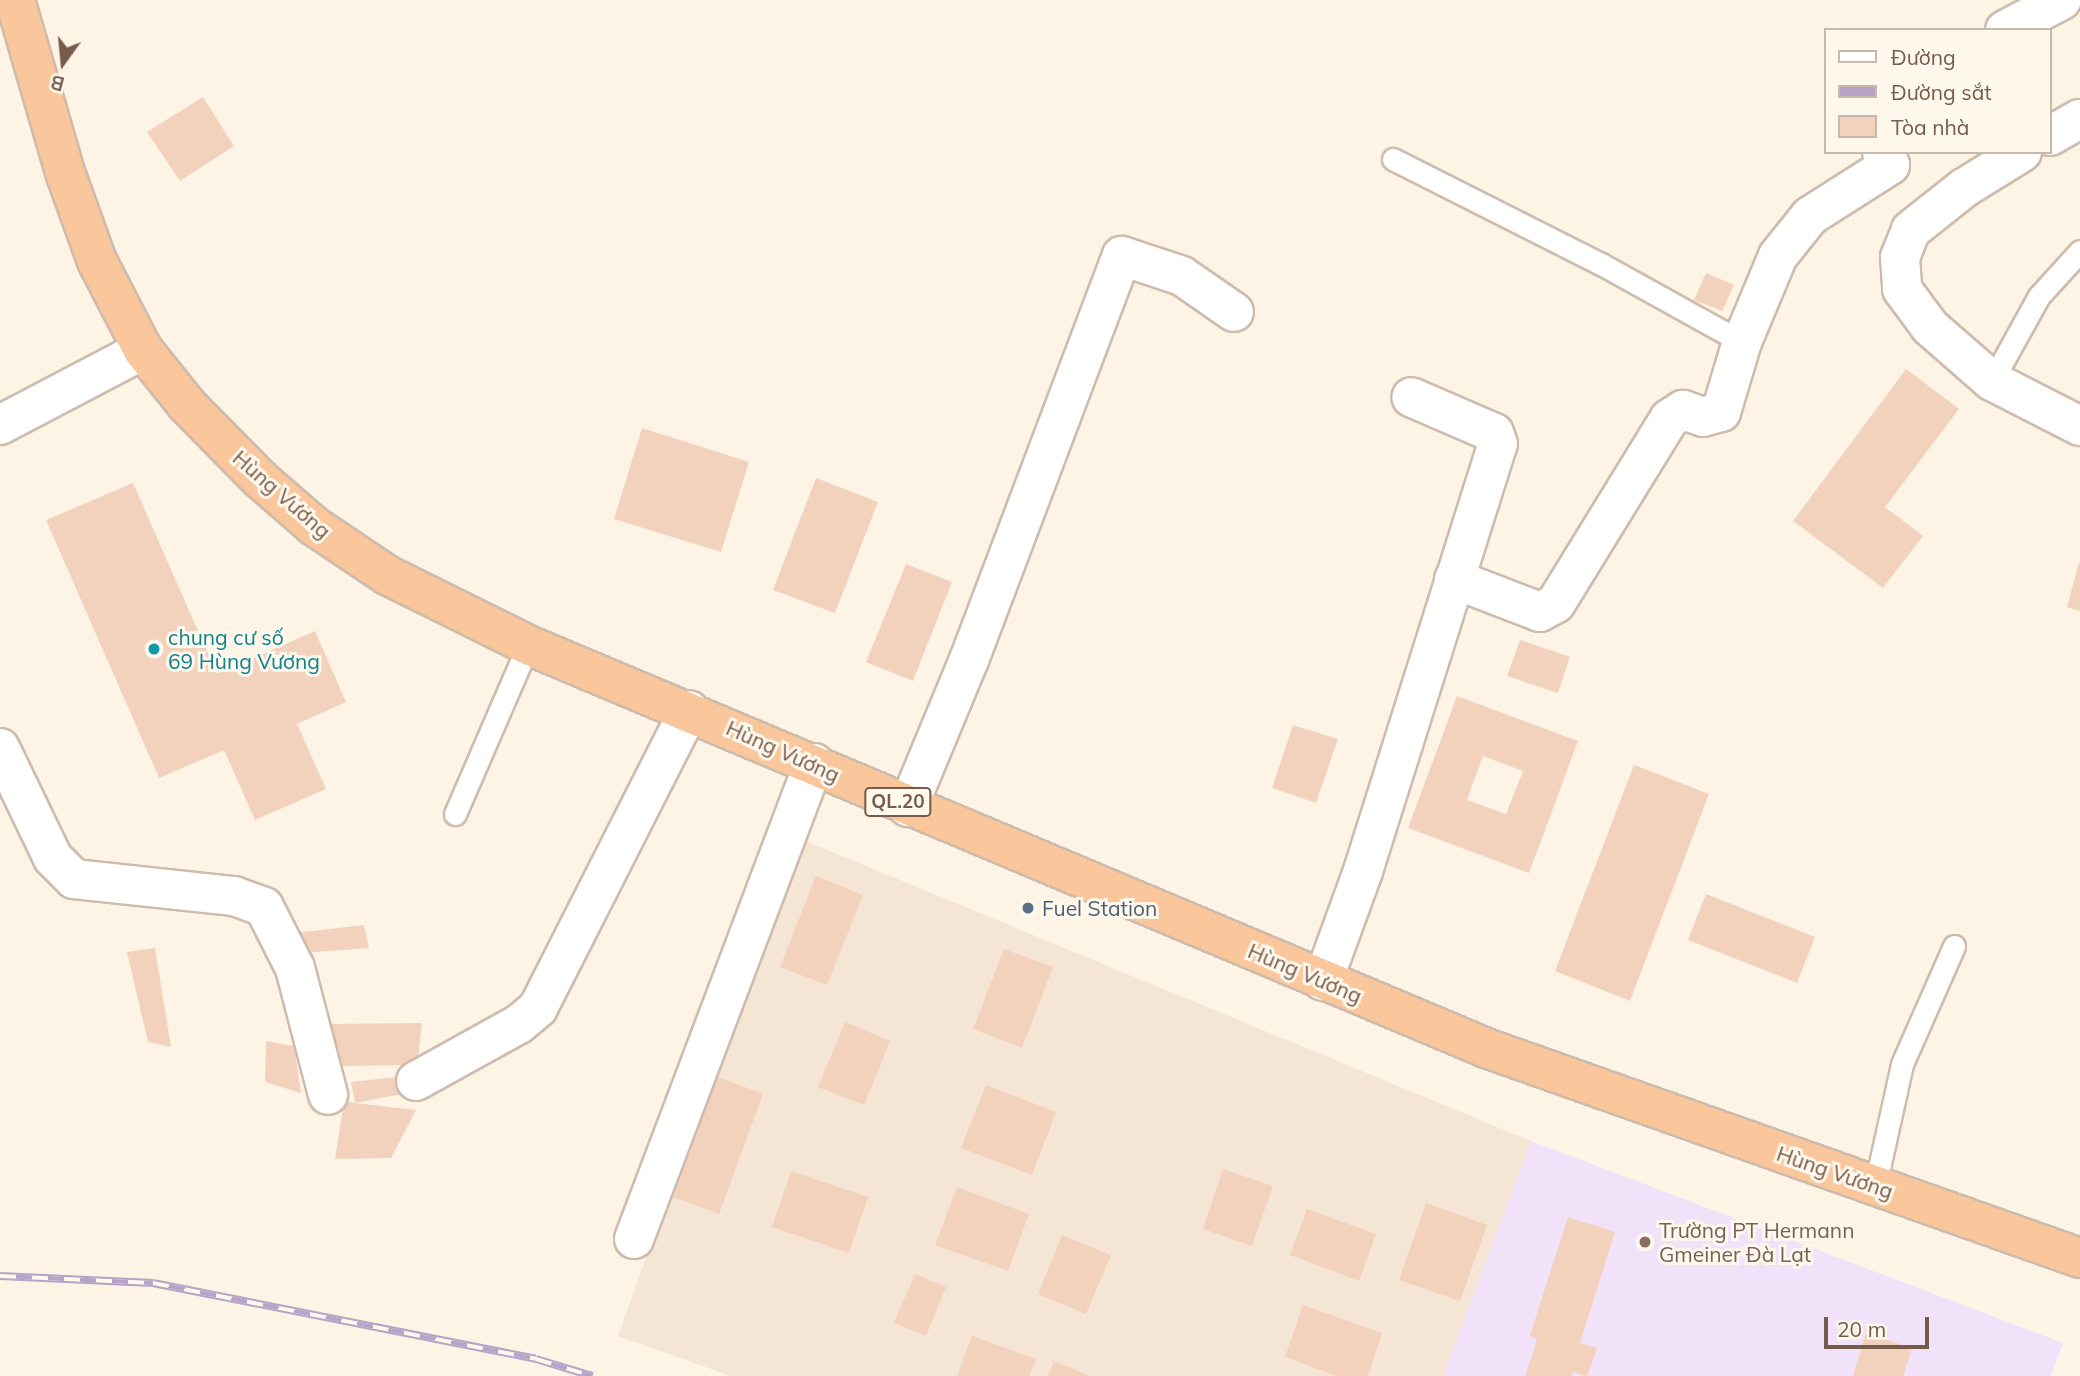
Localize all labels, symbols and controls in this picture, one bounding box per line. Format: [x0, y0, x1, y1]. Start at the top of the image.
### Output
north arrow [28, 28, 98, 98]
legend [1825, 28, 2052, 154]
text: Đường [1891, 44, 1956, 70]
text: B [48, 70, 67, 97]
text: Đường sắt [1891, 79, 1992, 105]
text: Tòa nhà [1891, 114, 1969, 140]
street label: Hùng Vương [228, 445, 336, 543]
place label: chung cư số 69 Hùng Vương [168, 624, 320, 674]
marker: chung cư số 69 Hùng Vương [146, 641, 162, 657]
street label: Hùng Vương [722, 715, 844, 787]
road number: QL.20 [863, 786, 933, 818]
place label: Fuel Station [1042, 895, 1157, 921]
marker: Fuel Station [1020, 900, 1036, 916]
street label: Hùng Vương [1244, 938, 1366, 1008]
street label: Hùng Vương [1774, 1140, 1896, 1204]
place label: Trường PT Hermann Gmeiner Đà Lạt [1659, 1217, 1854, 1267]
marker: Trường PT Hermann Gmeiner Đà Lạt [1637, 1234, 1653, 1250]
scale bar [1828, 1302, 1933, 1346]
text: 20 m [1837, 1316, 1886, 1342]

